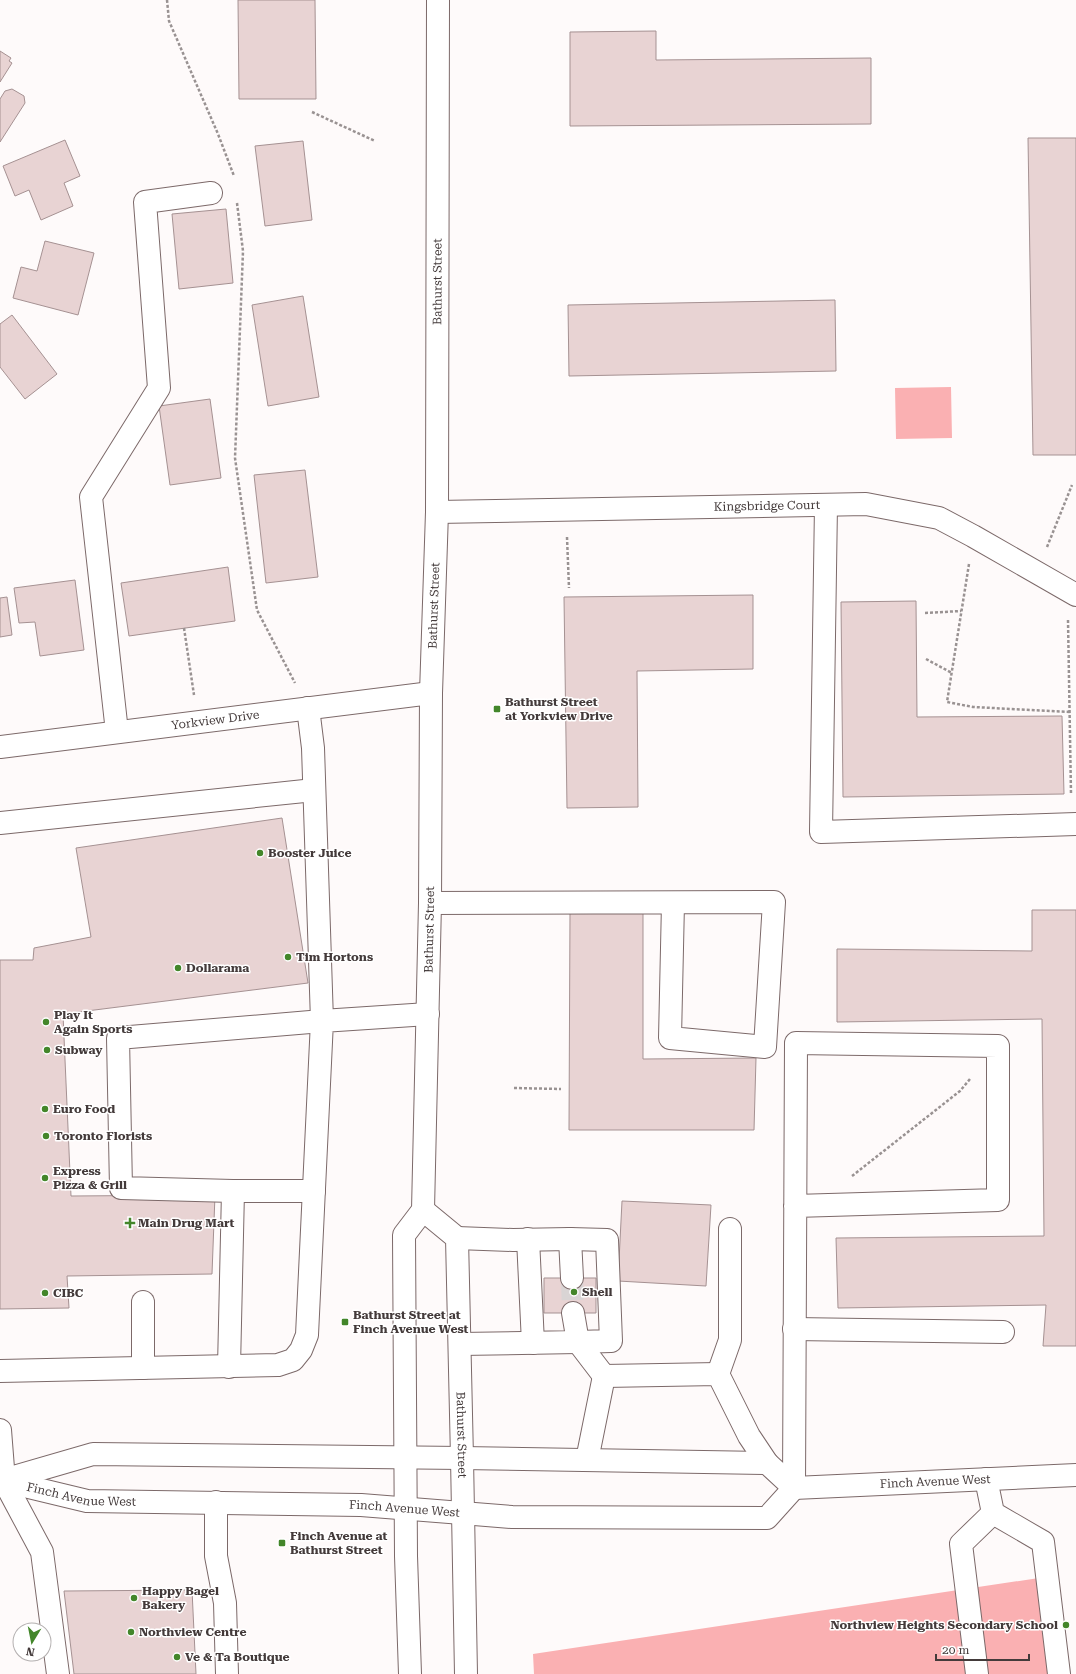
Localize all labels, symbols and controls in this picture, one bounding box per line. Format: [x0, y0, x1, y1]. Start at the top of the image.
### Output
street label: Bathurst Street [430, 238, 445, 325]
street label: Kingsbridge Court [714, 498, 821, 514]
street label: Bathurst Street [425, 562, 442, 649]
place label: Bathurst Street at Yorkview Drive [505, 695, 613, 723]
marker: Bathurst Street at Yorkview Drive [492, 704, 502, 714]
street label: Yorkview Drive [170, 708, 261, 732]
place label: Booster Juice [268, 846, 352, 860]
marker: Booster Juice [255, 848, 265, 858]
street label: Bathurst Street [421, 886, 437, 973]
place label: Tim Hortons [296, 950, 373, 964]
marker: Tim Hortons [283, 952, 293, 962]
place label: Dollarama [186, 961, 249, 975]
marker: Dollarama [173, 963, 183, 973]
place label: Play It Again Sports [54, 1008, 132, 1036]
marker: Play It Again Sports [41, 1017, 51, 1027]
place label: Subway [55, 1043, 103, 1057]
marker: Subway [42, 1045, 52, 1055]
place label: Euro Food [53, 1102, 115, 1116]
marker: Euro Food [40, 1104, 50, 1114]
place label: Toronto Florists [54, 1129, 152, 1143]
marker: Toronto Florists [41, 1131, 51, 1141]
place label: Express Pizza & Grill [53, 1164, 127, 1192]
marker: Express Pizza & Grill [40, 1173, 50, 1183]
place label: Main Drug Mart [138, 1216, 235, 1230]
marker: Main Drug Mart [125, 1218, 135, 1228]
place label: Shell [582, 1285, 612, 1299]
place label: CIBC [53, 1286, 84, 1300]
marker: Shell [569, 1287, 579, 1297]
marker: CIBC [40, 1288, 50, 1298]
place label: Bathurst Street at Finch Avenue West [353, 1308, 469, 1336]
marker: Bathurst Street at Finch Avenue West [340, 1317, 350, 1327]
street label: Bathurst Street [453, 1391, 469, 1479]
street label: Finch Avenue West [879, 1472, 991, 1491]
street label: Finch Avenue West [25, 1480, 137, 1509]
street label: Finch Avenue West [349, 1498, 461, 1520]
place label: Finch Avenue at Bathurst Street [290, 1529, 388, 1557]
marker: Finch Avenue at Bathurst Street [277, 1538, 287, 1548]
place label: Happy Bagel Bakery [142, 1584, 219, 1612]
marker: Happy Bagel Bakery [129, 1593, 139, 1603]
place label: Northview Heights Secondary School [830, 1618, 1058, 1632]
marker: Northview Heights Secondary School [1061, 1620, 1071, 1630]
north arrow [12, 1622, 52, 1662]
place label: Northview Centre [139, 1625, 246, 1639]
marker: Northview Centre [126, 1627, 136, 1637]
scale bar [936, 1636, 1029, 1662]
text: 20 m [942, 1643, 969, 1657]
text: N [25, 1644, 36, 1658]
place label: Ve & Ta Boutique [185, 1650, 290, 1664]
marker: Ve & Ta Boutique [172, 1652, 182, 1662]

